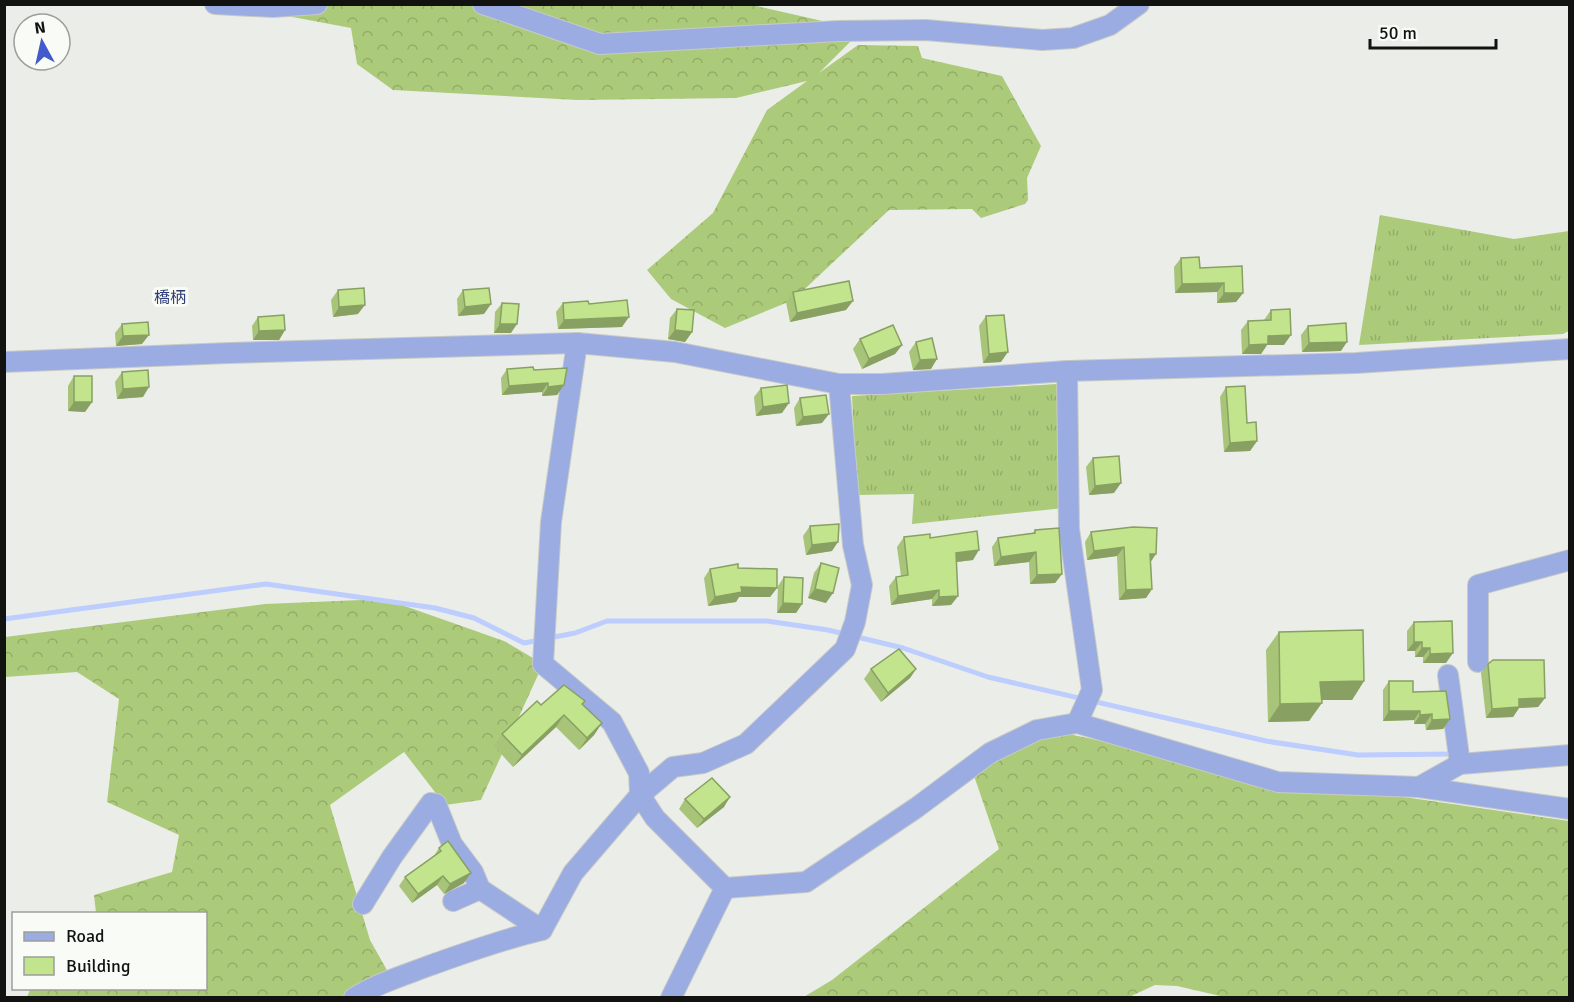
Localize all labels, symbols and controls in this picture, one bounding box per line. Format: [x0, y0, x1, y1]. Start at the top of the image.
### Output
north arrow [12, 12, 72, 72]
scale bar [1370, 12, 1496, 50]
text: N [33, 17, 47, 39]
text: 50 m [1379, 22, 1417, 44]
district label: 橋柄 [154, 288, 186, 308]
legend [12, 912, 207, 990]
text: Road [66, 925, 105, 947]
text: Building [66, 955, 130, 977]

